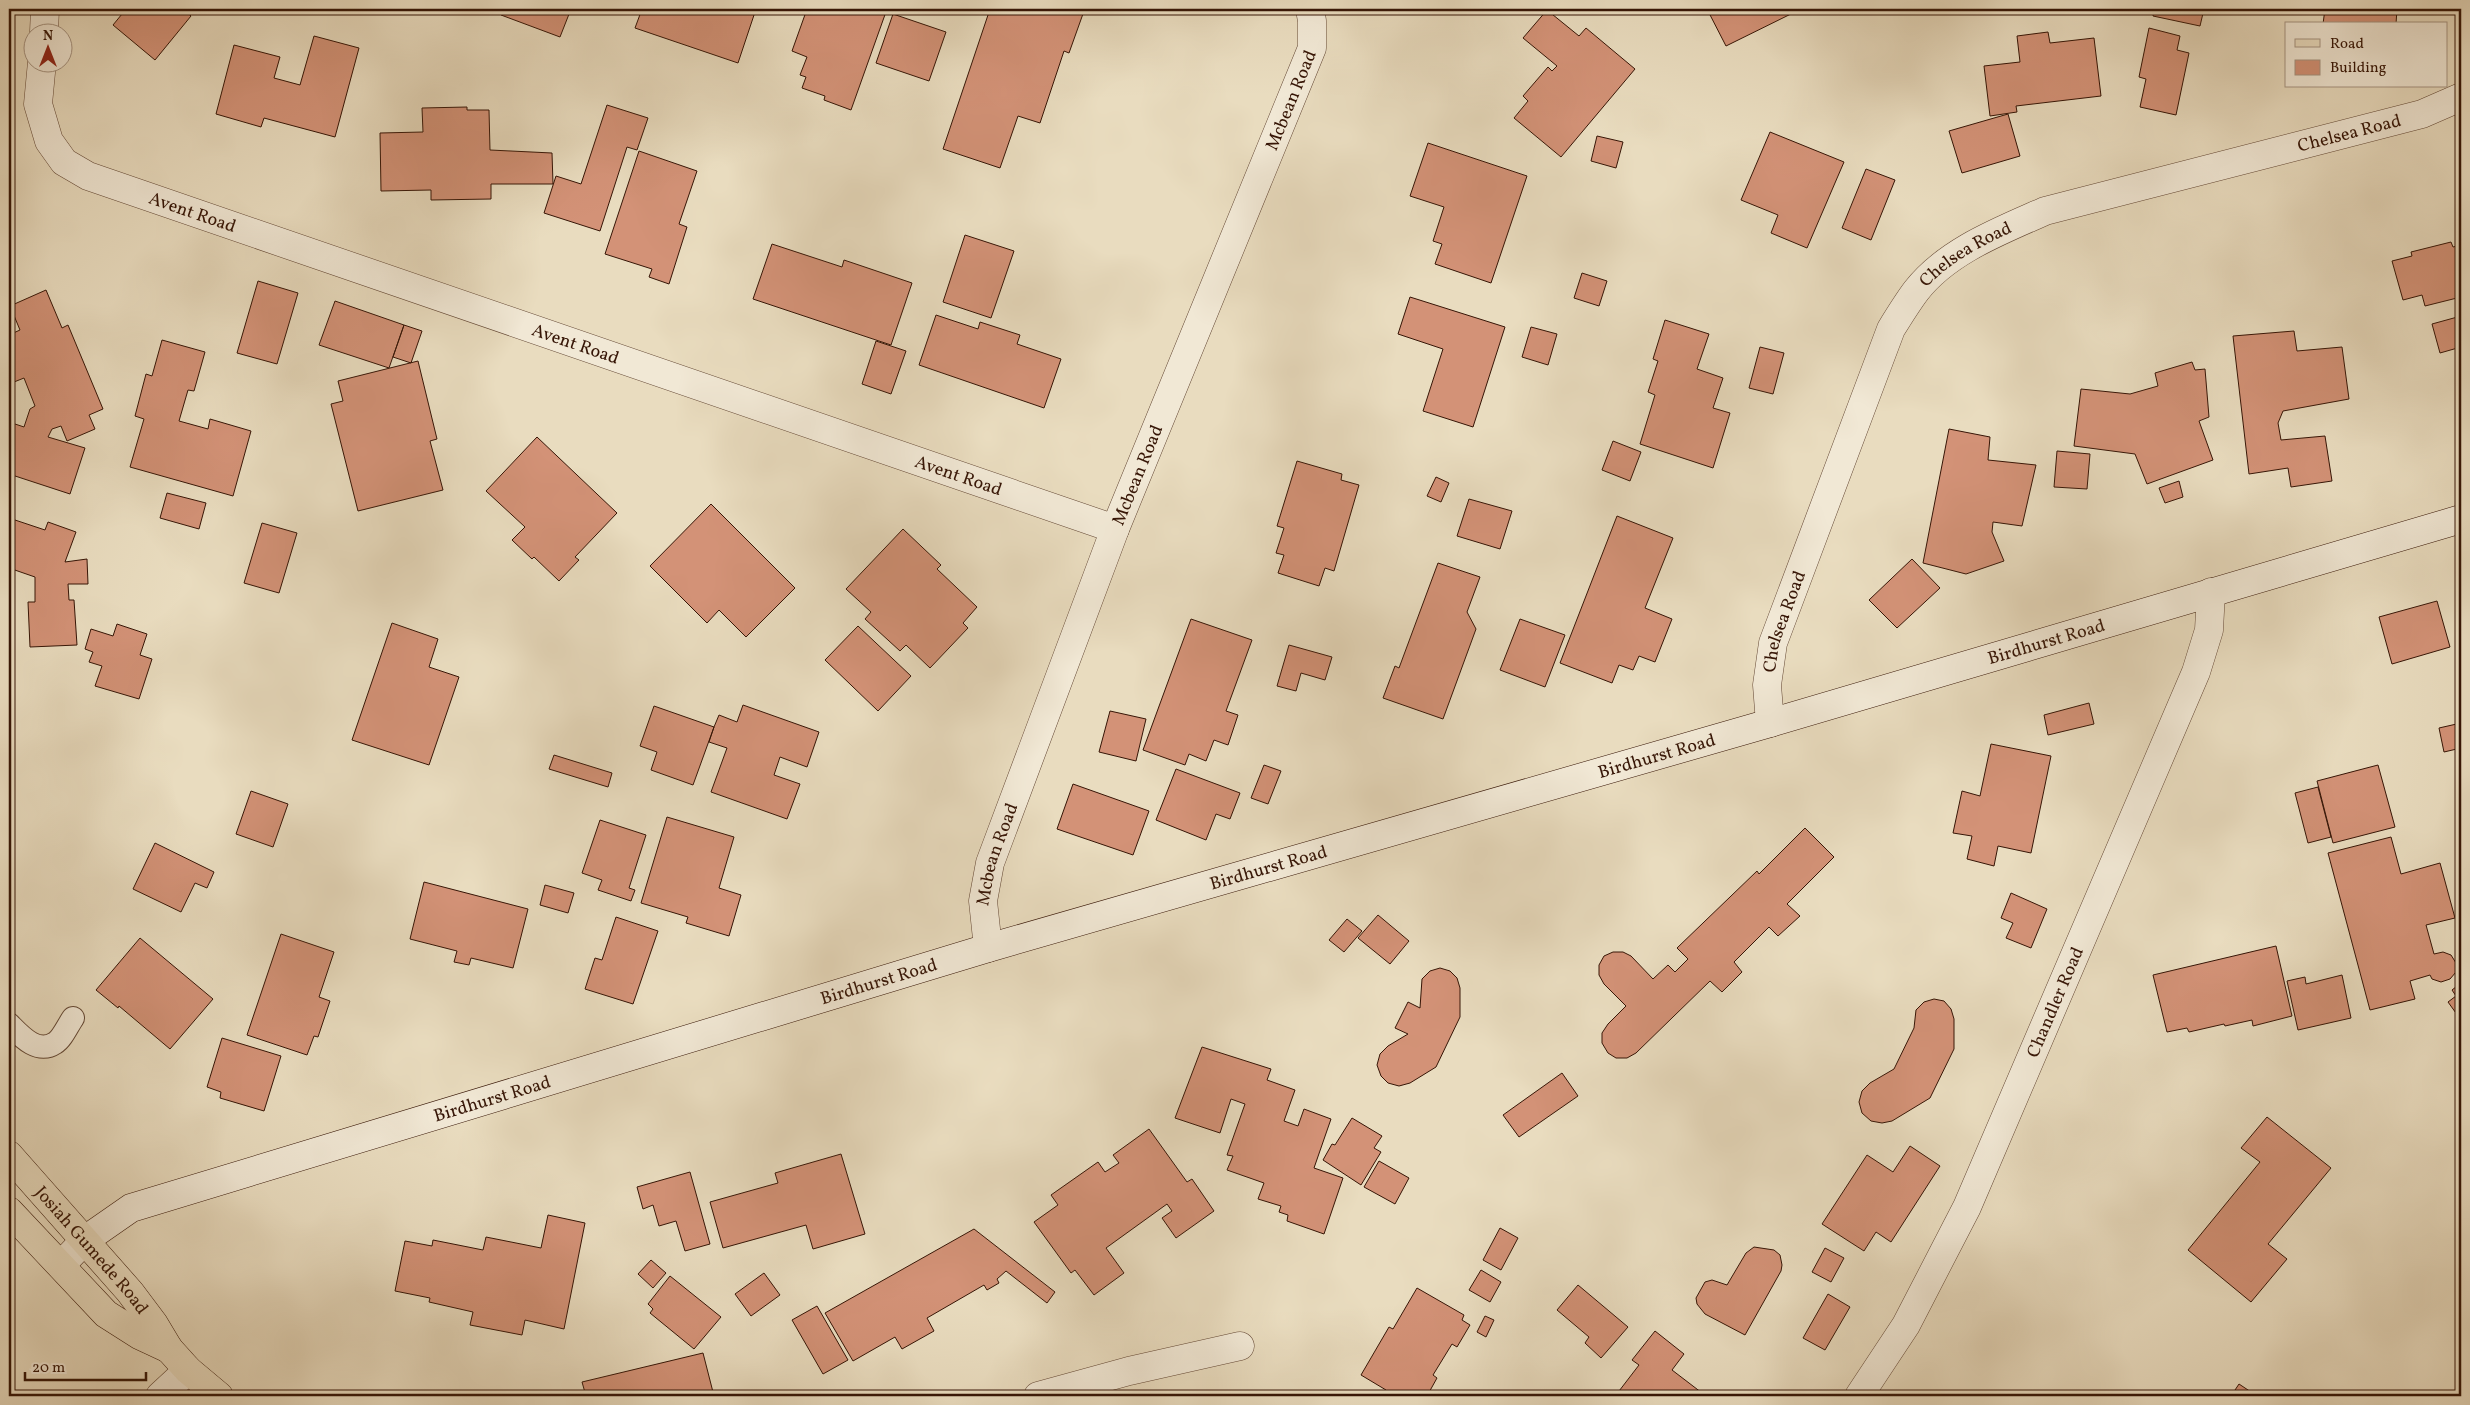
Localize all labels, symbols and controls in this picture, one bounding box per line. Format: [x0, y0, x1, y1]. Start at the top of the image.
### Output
north arrow [22, 22, 72, 72]
legend [2285, 22, 2448, 88]
text: N [43, 27, 53, 46]
text: Road [2330, 34, 2364, 55]
street label: Mcbean Road [1260, 47, 1324, 155]
text: Building [2330, 58, 2387, 79]
street label: Chelsea Road [2295, 109, 2404, 159]
street label: Avent Road [145, 187, 239, 240]
street label: Chelsea Road [1914, 216, 2016, 293]
street label: Avent Road [528, 318, 622, 372]
street label: Mcbean Road [1107, 421, 1170, 529]
street label: Avent Road [911, 450, 1005, 503]
street label: Chelsea Road [1758, 568, 1813, 674]
street label: Birdhurst Road [1985, 614, 2108, 672]
street label: Birdhurst Road [1595, 728, 1719, 786]
street label: Mcbean Road [971, 800, 1025, 908]
street label: Birdhurst Road [1207, 840, 1330, 898]
street label: Chandler Road [2021, 943, 2091, 1062]
street label: Birdhurst Road [818, 953, 941, 1012]
street label: Birdhurst Road [431, 1070, 554, 1129]
street label: Josiah Gumede Road [28, 1181, 154, 1320]
scale bar [25, 1350, 146, 1382]
text: 20 m [32, 1358, 65, 1379]

